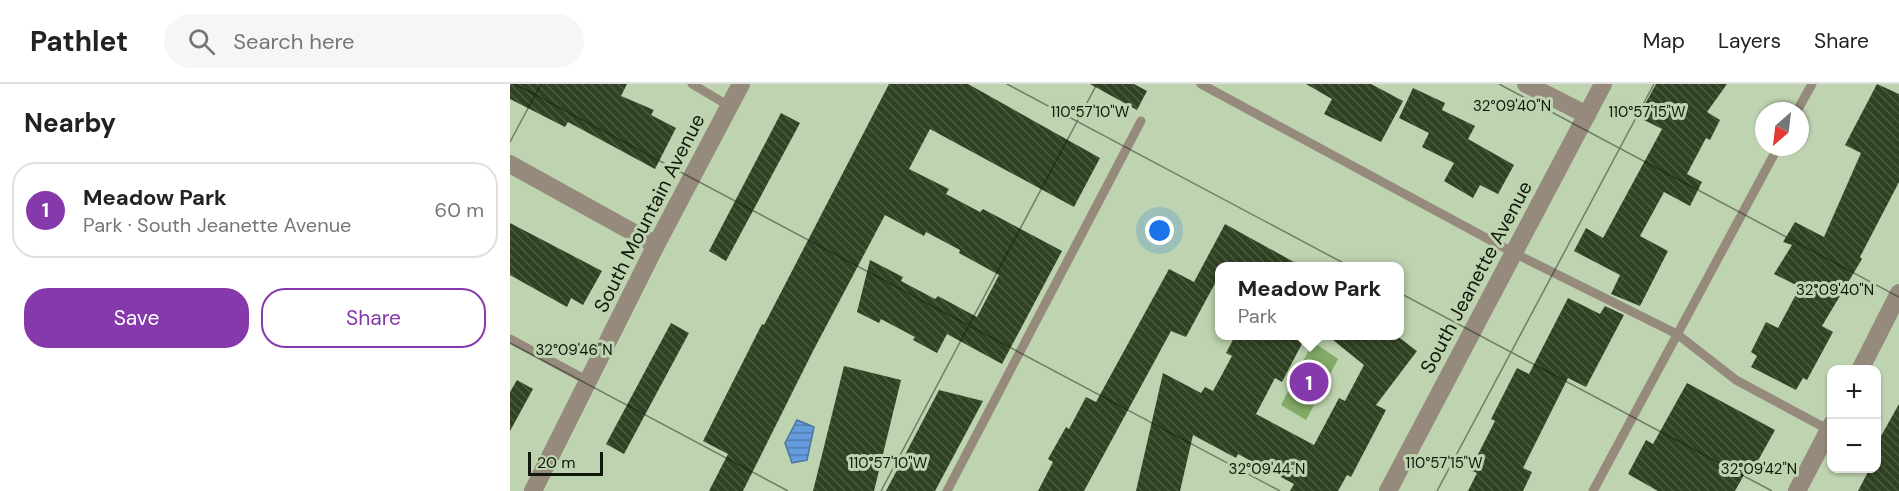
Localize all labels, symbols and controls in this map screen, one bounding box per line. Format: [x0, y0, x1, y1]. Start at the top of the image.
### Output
search box [164, 14, 584, 68]
text: Pathlet [30, 23, 128, 60]
icon: search [185, 25, 218, 58]
text: Search here [233, 27, 355, 56]
text: Map [1643, 27, 1685, 55]
text: Layers [1718, 27, 1781, 55]
text: Share [1814, 27, 1869, 55]
text: 32°09'40"N [1473, 96, 1551, 116]
text: 110°57'10"W [1051, 102, 1130, 122]
text: 110°57'15"W [1609, 102, 1686, 122]
north arrow [1755, 102, 1809, 156]
text: Nearby [24, 106, 116, 140]
street label: South Mountain Avenue [588, 109, 710, 317]
street label: South Jeanette Avenue [1414, 176, 1538, 378]
text: Meadow Park [83, 183, 227, 212]
text: 1 [42, 197, 49, 223]
text: 60 m [435, 197, 484, 223]
text: Park · South Jeanette Avenue [83, 212, 351, 238]
your location [1145, 216, 1174, 245]
popup [1215, 262, 1404, 340]
text: Meadow Park [1238, 274, 1381, 303]
text: 32°09'40"N [1796, 280, 1874, 300]
button: Save [24, 288, 249, 348]
button: Share [261, 288, 486, 348]
text: Park [1238, 303, 1277, 329]
text: 32°09'46"N [535, 340, 613, 360]
pin: 1 [1290, 360, 1328, 404]
map controls [1827, 365, 1881, 473]
button: + [1827, 365, 1881, 419]
button: − [1827, 419, 1881, 473]
scale bar [528, 449, 603, 476]
text: 20 m [537, 452, 576, 473]
text: 110°57'10"W [849, 453, 928, 473]
text: 110°57'15"W [1406, 453, 1483, 473]
text: 32°09'44"N [1229, 459, 1305, 479]
text: 32°09'42"N [1721, 459, 1797, 479]

